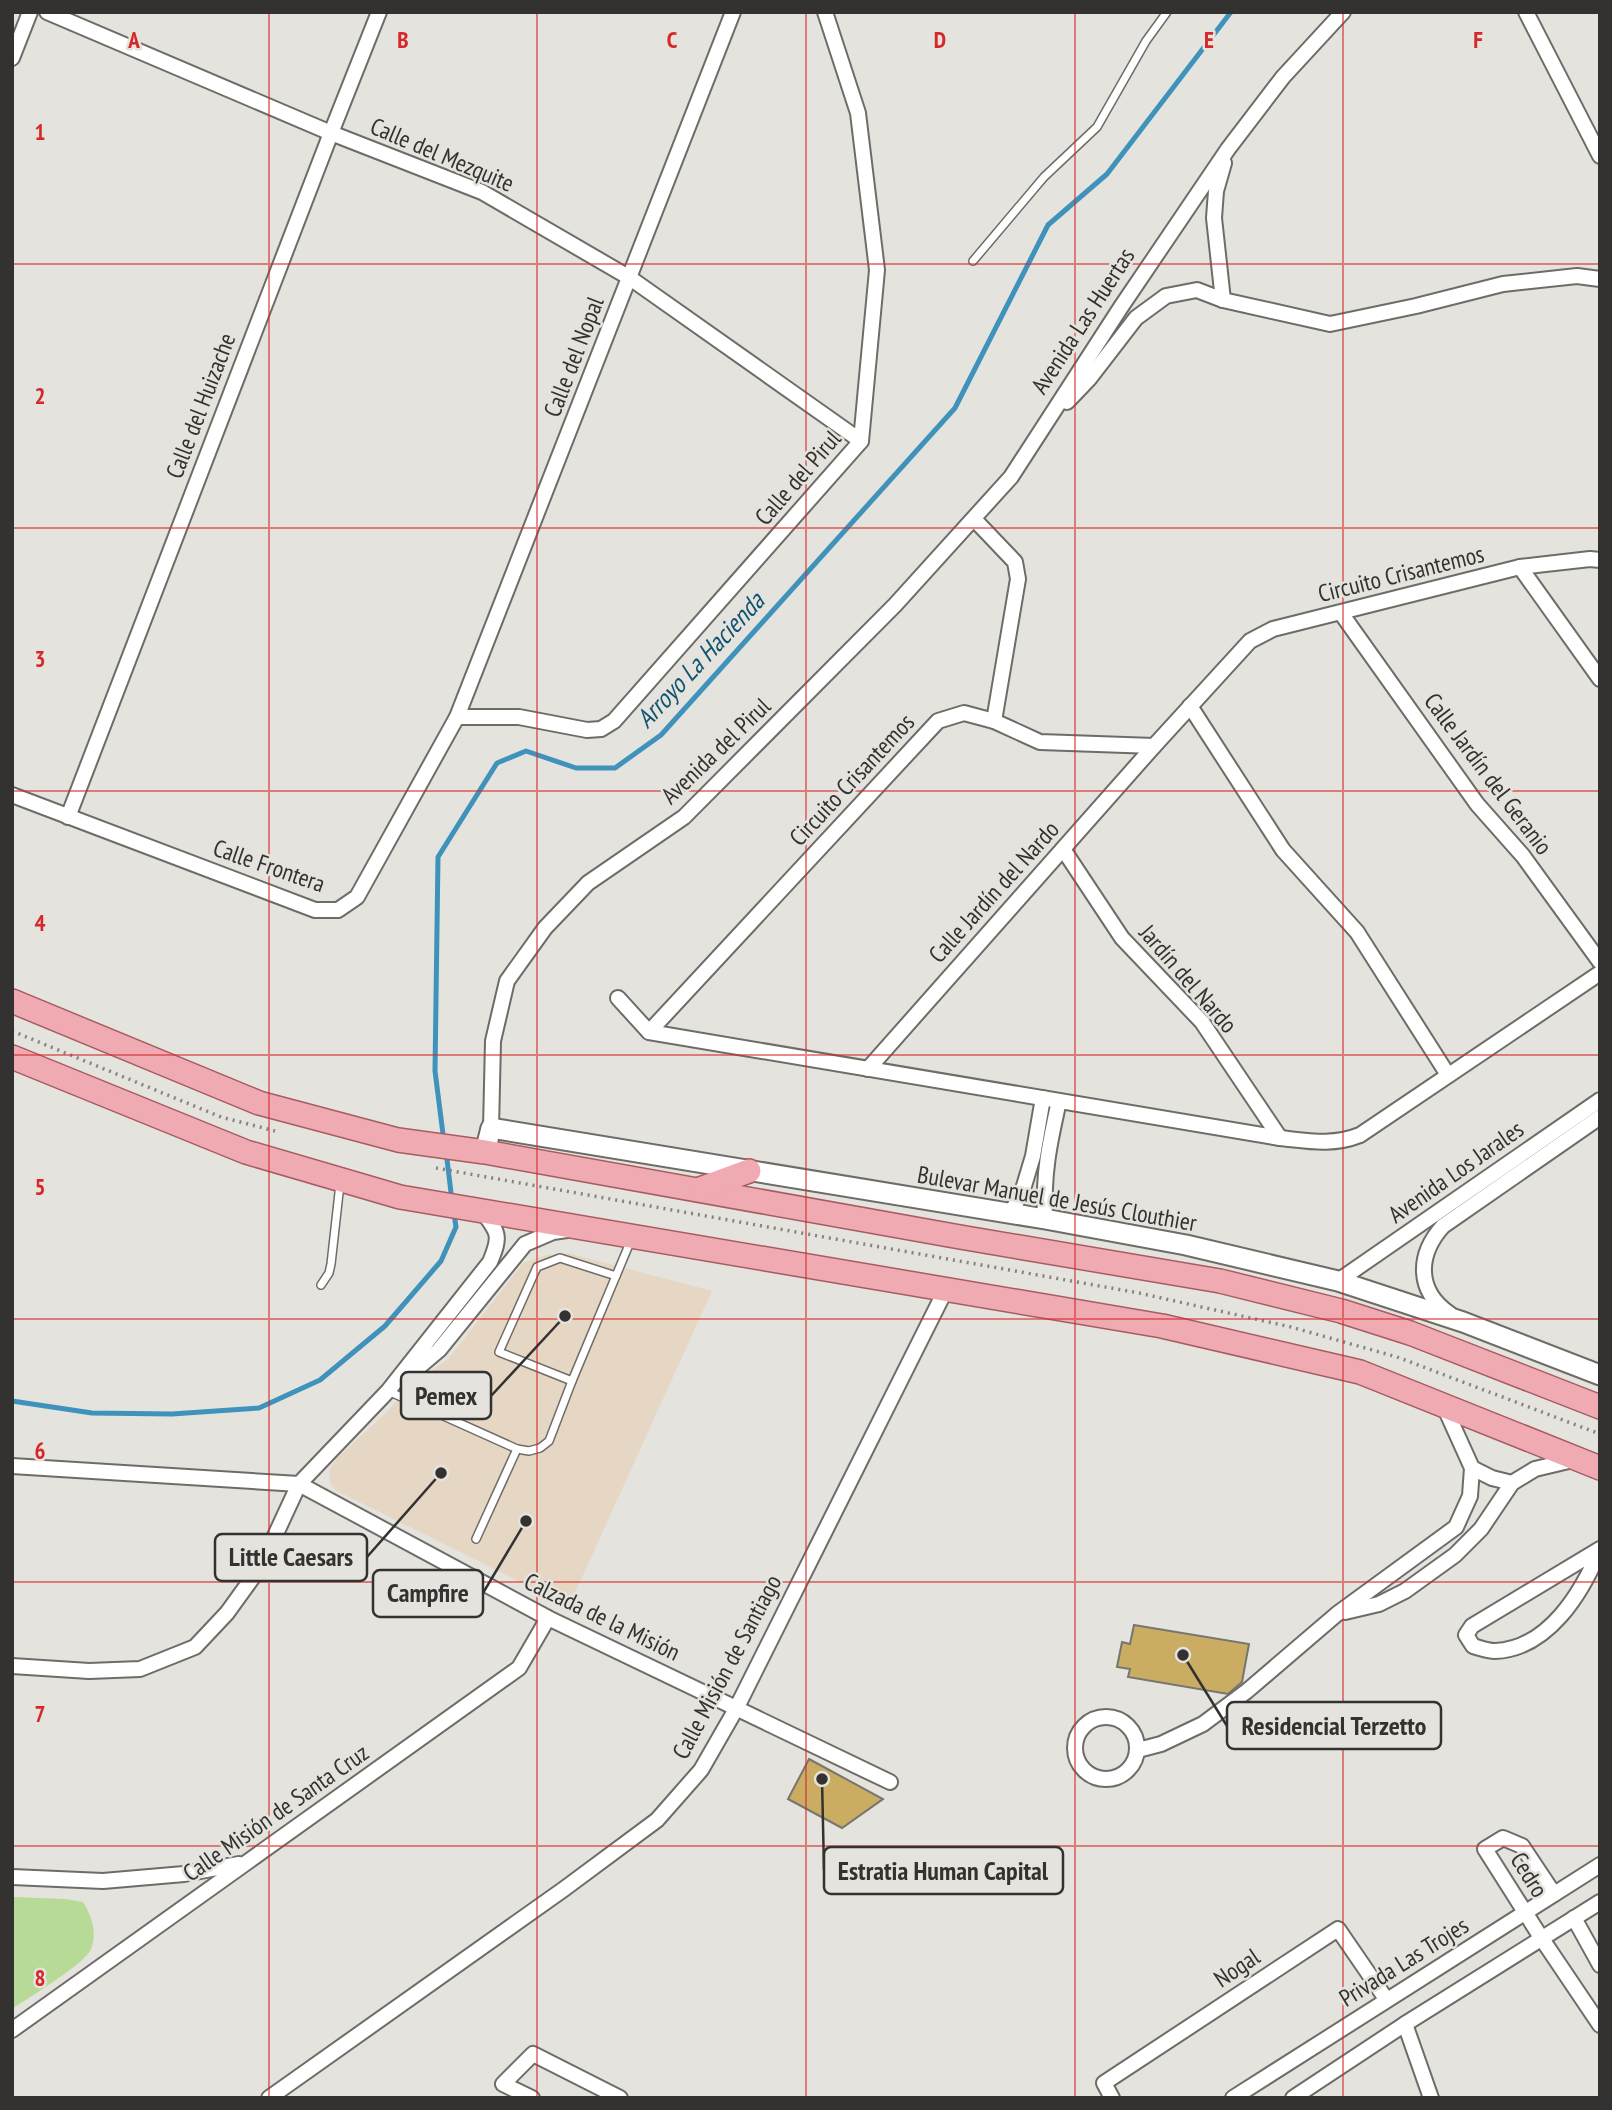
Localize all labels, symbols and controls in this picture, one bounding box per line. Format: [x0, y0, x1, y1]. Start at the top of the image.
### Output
text: A [127, 25, 140, 54]
text: B [397, 25, 409, 54]
text: C [667, 25, 678, 54]
text: D [934, 25, 946, 54]
text: E [1204, 25, 1214, 54]
text: F [1473, 25, 1483, 54]
street label: Calle del Mezquite [366, 110, 519, 199]
text: 1 [35, 117, 46, 146]
street label: Avenida Las Huertas [1024, 242, 1141, 400]
street label: Calle del Nopal [536, 292, 611, 421]
street label: Calle del Huizache [159, 329, 242, 483]
text: 2 [35, 381, 46, 410]
street label: Calle del Pirul [748, 423, 848, 532]
street label: Circuito Crisantemos [1315, 538, 1487, 609]
water label: Arroyo La Hacienda [628, 584, 772, 734]
text: 3 [35, 644, 46, 673]
street label: Calle Jardín del Geranio [1417, 687, 1559, 861]
street label: Avenida del Pirul [654, 690, 777, 811]
street label: Circuito Crisantemos [782, 707, 921, 852]
street label: Calle Jardín del Nardo [922, 814, 1066, 969]
street label: Calle Frontera [209, 832, 329, 899]
text: 4 [35, 908, 46, 937]
street label: Jardín del Nardo [1132, 917, 1244, 1039]
street label: Avenida Los Jarales [1382, 1113, 1529, 1230]
street label: Bulevar Manuel de Jesús Clouthier [915, 1159, 1199, 1238]
text: 5 [35, 1172, 46, 1201]
callout: Pemex [401, 1372, 491, 1419]
text: Pemex [415, 1379, 478, 1412]
text: 6 [35, 1436, 46, 1465]
callout: Little Caesars [215, 1534, 367, 1581]
text: Little Caesars [229, 1540, 353, 1573]
street label: Calzada de la Misión [519, 1565, 685, 1668]
street label: Calle Misión de Santiago [665, 1569, 788, 1764]
callout: Campfire [373, 1570, 483, 1617]
text: Campfire [387, 1576, 469, 1609]
text: 7 [35, 1699, 46, 1728]
callout: Residencial Terzetto [1227, 1702, 1441, 1749]
text: Residencial Terzetto [1242, 1709, 1426, 1742]
street label: Calle Misión de Santa Cruz [177, 1737, 375, 1888]
street label: Cedro [1504, 1846, 1555, 1903]
callout: Estratia Human Capital [824, 1847, 1063, 1894]
text: Estratia Human Capital [838, 1854, 1049, 1887]
street label: Privada Las Trojes [1333, 1910, 1474, 2014]
street label: Nogal [1208, 1941, 1266, 1994]
text: 8 [35, 1963, 46, 1992]

